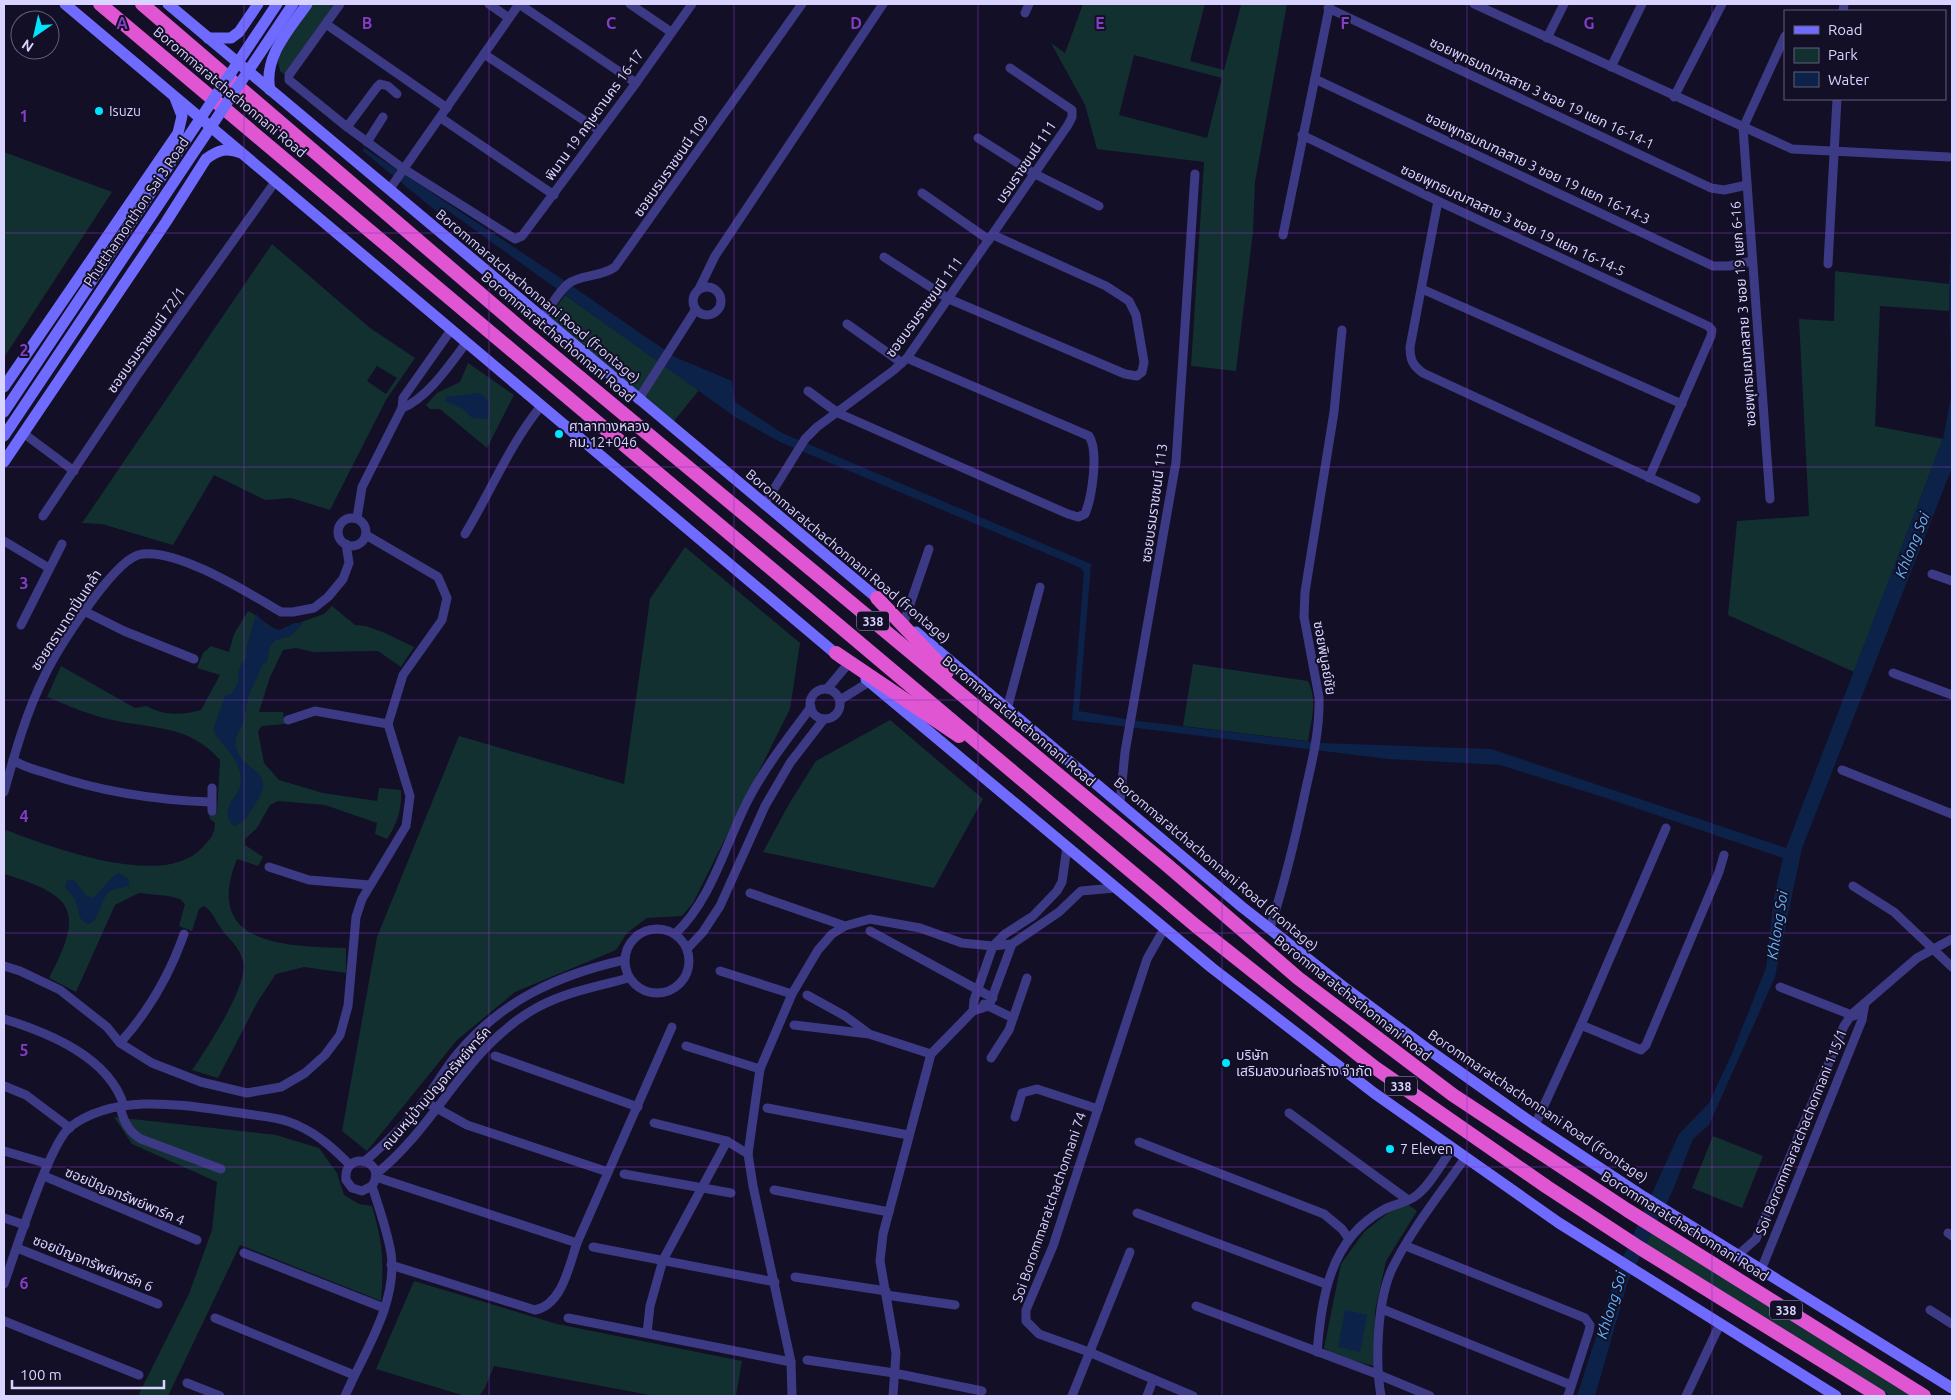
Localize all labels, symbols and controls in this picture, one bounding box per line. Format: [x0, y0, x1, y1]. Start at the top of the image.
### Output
north arrow [10, 10, 60, 60]
legend [1784, 10, 1946, 100]
text: A [116, 14, 128, 32]
text: B [362, 14, 372, 32]
text: C [606, 14, 616, 32]
text: D [850, 14, 862, 32]
text: E [1095, 14, 1105, 32]
text: F [1341, 14, 1350, 32]
text: G [1583, 14, 1595, 32]
text: Road [1828, 21, 1863, 38]
street label: Borommaratchachonnani Road [150, 23, 310, 161]
street label: ซอยพุทธมณฑลสาย 3 ซอย 19 แยก 16-14-1 [1427, 34, 1657, 153]
text: N [19, 36, 37, 55]
street label: พิมาน 19 กฤษดานคร 16-17 [541, 46, 647, 184]
text: Park [1828, 46, 1858, 63]
text: Water [1828, 71, 1869, 88]
place label: Isuzu [109, 103, 141, 119]
marker: Isuzu [93, 105, 105, 117]
text: 1 [19, 107, 29, 125]
street label: ซอยพุทธมณฑลสาย 3 ซอย 19 แยก 16-14-3 [1423, 109, 1653, 228]
street label: ซอยบรมราชชนนี 109 [630, 112, 712, 220]
street label: บรมราชชนนี 111 [993, 118, 1059, 206]
street label: Phutthamonthon Sai 3 Road [80, 134, 192, 290]
street label: ซอยพุทธมณฑลสาย 3 ซอย 19 แยก 16-14-5 [1398, 161, 1628, 280]
street label: ซอยพุทธมณฑลสาย 3 ซอย 19 แยก 6-16 [1727, 201, 1760, 427]
street label: Borommaratchachonnani Road (frontage) [432, 206, 644, 386]
street label: ซอยบรมราชชนนี 111 [882, 254, 966, 360]
street label: Borommaratchachonnani Road [478, 268, 638, 406]
street label: ซอยบรมราชชนนี 72/1 [104, 284, 188, 396]
text: 2 [19, 341, 29, 359]
place label: ศาลาทางหลวง กม.12+046 [569, 418, 650, 450]
marker: ศาลาทางหลวง กม.12+046 [553, 428, 565, 440]
street label: ซอยบรมราชชนนี 113 [1138, 442, 1170, 564]
street label: Borommaratchachonnani Road (frontage) [743, 466, 953, 646]
water label: Khlong Soi [1891, 509, 1933, 580]
street label: ซอยกรานาดาปิ่นเกล้า [26, 566, 105, 673]
text: 3 [19, 574, 29, 592]
road number: 338 [857, 612, 889, 630]
street label: ซอยพิบูลย์ชัย [1310, 620, 1339, 696]
street label: Borommaratchachonnani Road [939, 652, 1099, 790]
street label: Borommaratchachonnani Road (frontage) [1111, 774, 1321, 954]
text: 4 [19, 807, 29, 825]
water label: Khlong Soi [1763, 888, 1791, 961]
street label: Borommaratchachonnani Road [1272, 932, 1434, 1064]
street label: ถนนหมู่บ้านปัญจทรัพย์พาร์ค [378, 1023, 495, 1154]
street label: Borommaratchachonnani Road (frontage) [1425, 1026, 1651, 1186]
street label: Soi Borommaratchachonnani 115/1 [1752, 1027, 1850, 1237]
text: 5 [19, 1041, 29, 1059]
place label: บริษัท เสริมสงวนก่อสร้าง จำกัด [1236, 1047, 1372, 1079]
marker: บริษัท เสริมสงวนก่อสร้าง จำกัด [1220, 1057, 1232, 1069]
road number: 338 [1385, 1076, 1417, 1096]
street label: Soi Borommaratchachonnani 74 [1009, 1110, 1089, 1304]
place label: 7 Eleven [1400, 1141, 1453, 1157]
marker: 7 Eleven [1384, 1143, 1396, 1155]
street label: ซอยปัญจทรัพย์พาร์ค 4 [63, 1164, 187, 1228]
street label: Borommaratchachonnani Road [1598, 1168, 1772, 1284]
street label: ซอยปัญจทรัพย์พาร์ค 6 [31, 1232, 155, 1294]
water label: Khlong Soi [1593, 1268, 1630, 1341]
text: 6 [19, 1274, 29, 1292]
road number: 338 [1770, 1300, 1802, 1320]
scale bar [12, 1358, 165, 1390]
text: 100 m [20, 1366, 62, 1383]

